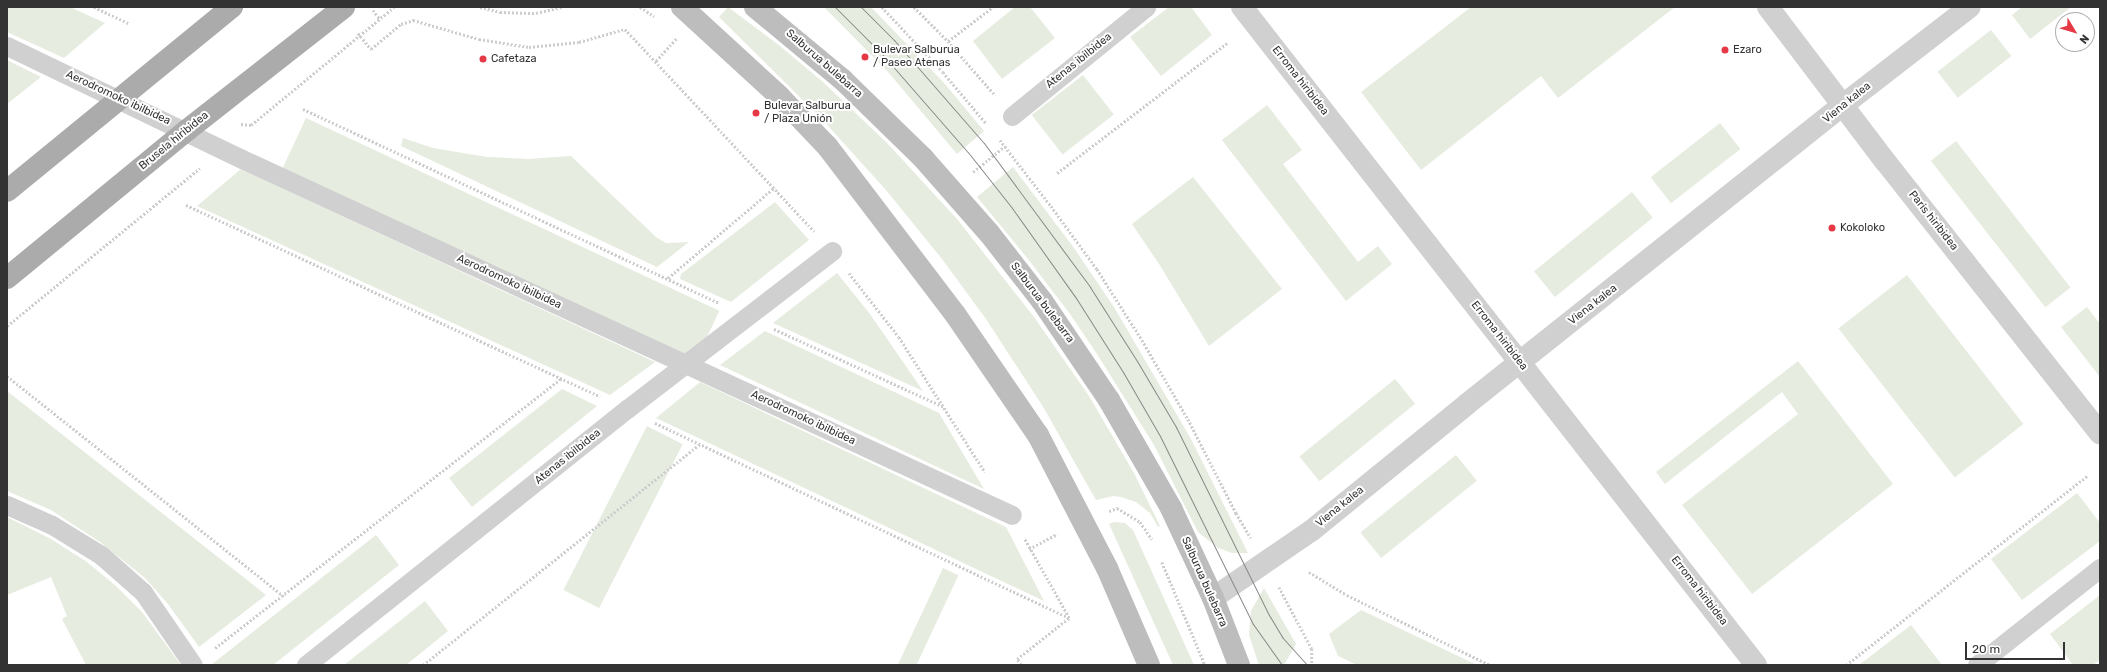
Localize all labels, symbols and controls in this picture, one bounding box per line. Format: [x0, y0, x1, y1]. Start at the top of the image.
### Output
north arrow [2055, 12, 2095, 52]
street label: Salburua bulebarra [783, 27, 865, 101]
street label: Atenas ibilbidea [1043, 30, 1115, 92]
text: N [2077, 32, 2092, 46]
place label: Ezaro [1733, 43, 1762, 57]
place label: Bulevar Salburua / Paseo Atenas [873, 44, 960, 70]
street label: Erroma hiribidea [1269, 44, 1331, 118]
marker: Ezaro [1720, 45, 1730, 55]
place label: Cafetaza [491, 52, 537, 66]
marker: Bulevar Salburua / Paseo Atenas [860, 52, 870, 62]
marker: Cafetaza [478, 54, 488, 64]
street label: Aerodromoko ibilbidea [64, 68, 172, 128]
street label: Viena kalea [1820, 80, 1874, 126]
place label: Bulevar Salburua / Plaza Unión [764, 100, 851, 126]
marker: Bulevar Salburua / Plaza Unión [751, 108, 761, 118]
street label: Brusela hiribidea [137, 109, 211, 173]
street label: Paris hiribidea [1906, 188, 1960, 254]
place label: Kokoloko [1840, 221, 1885, 235]
marker: Kokoloko [1827, 223, 1837, 233]
street label: Aerodromoko ibilbidea [455, 252, 563, 312]
street label: Salburua bulebarra [1007, 260, 1077, 346]
street label: Viena kalea [1566, 282, 1620, 328]
street label: Erroma hiribidea [1468, 299, 1530, 373]
street label: Aerodromoko ibilbidea [749, 388, 857, 448]
street label: Atenas ibilbidea [532, 426, 604, 488]
street label: Viena kalea [1313, 484, 1367, 530]
street label: Salburua bulebarra [1178, 535, 1230, 629]
street label: Erroma hiribidea [1668, 554, 1730, 628]
scale bar [1967, 634, 2067, 660]
text: 20 m [1972, 642, 2000, 656]

